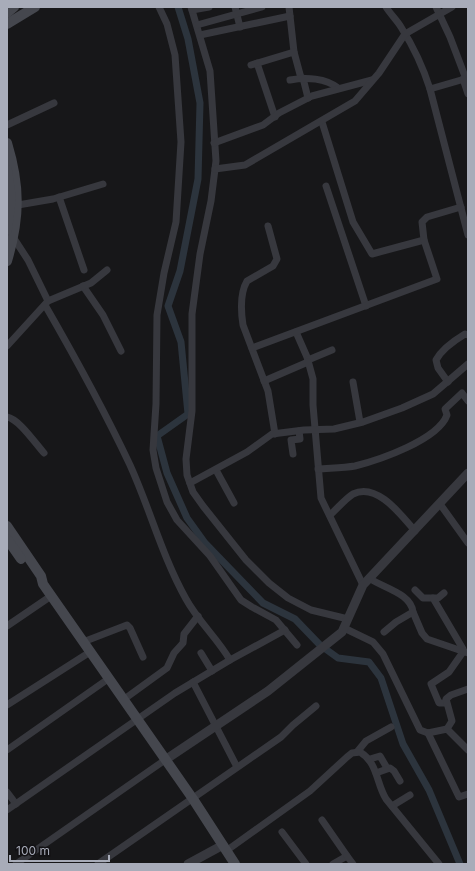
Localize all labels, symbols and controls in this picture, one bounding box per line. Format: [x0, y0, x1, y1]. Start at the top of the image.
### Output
scale bar [10, 837, 109, 863]
text: 100 m [16, 843, 50, 858]

